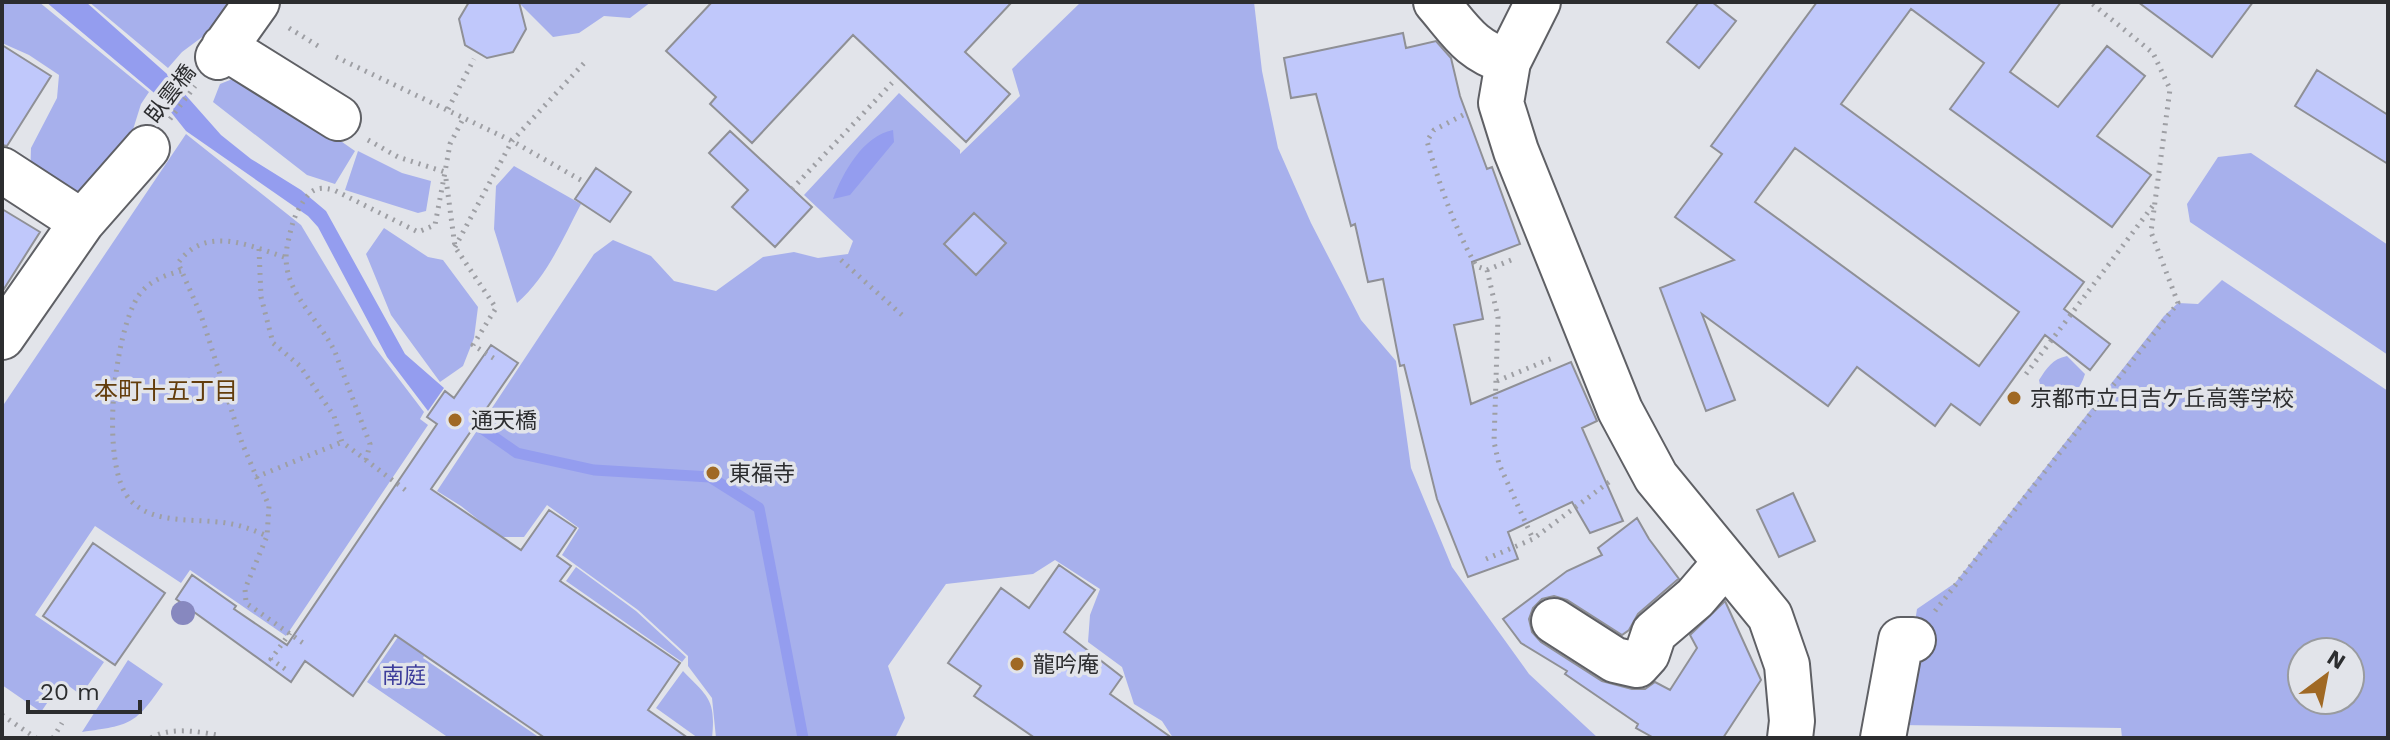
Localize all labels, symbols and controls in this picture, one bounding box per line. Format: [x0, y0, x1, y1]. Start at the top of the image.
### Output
street label: 臥雲橋 [140, 60, 201, 127]
district label: 本町十五丁目 [94, 377, 238, 405]
place label: 京都市立日吉ケ丘高等学校 [2030, 386, 2294, 411]
marker: 京都市立日吉ケ丘高等学校 [2005, 389, 2023, 407]
place label: 通天橋 [471, 408, 537, 433]
marker: 通天橋 [446, 411, 464, 429]
place label: 東福寺 [729, 461, 795, 486]
marker: 東福寺 [704, 464, 722, 482]
north arrow [2286, 636, 2366, 716]
text: N [2323, 645, 2350, 674]
place label: 龍吟庵 [1033, 652, 1099, 677]
marker: 龍吟庵 [1008, 655, 1026, 673]
park label: 南庭 [382, 663, 426, 688]
scale bar [28, 664, 140, 714]
text: 20 m [40, 678, 100, 706]

